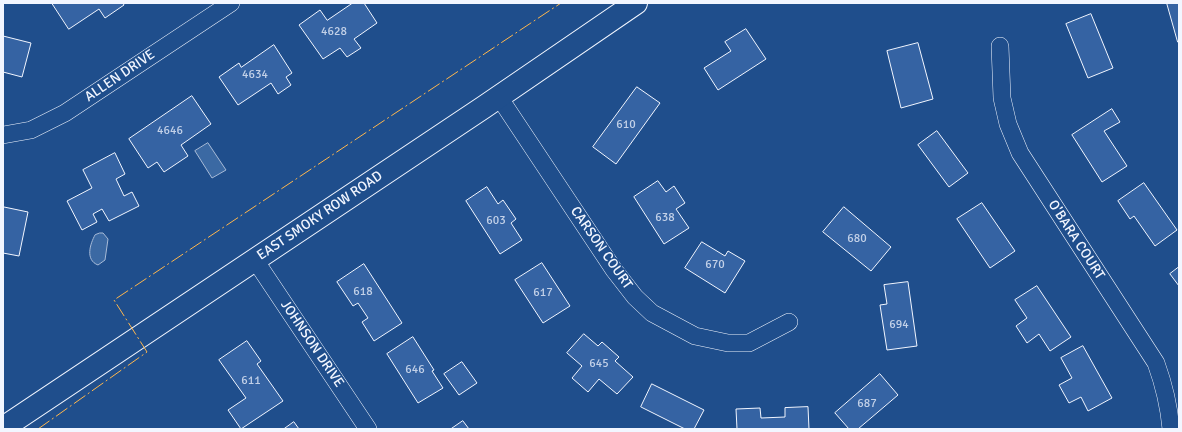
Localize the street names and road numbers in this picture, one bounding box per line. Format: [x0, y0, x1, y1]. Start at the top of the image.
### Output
street label: ALLEN DRIVE [82, 46, 158, 106]
street label: EAST SMOKY ROW ROAD [254, 168, 386, 264]
street label: O'BARA COURT [1044, 197, 1108, 283]
street label: CARSON COURT [566, 203, 636, 293]
street label: JOHNSON DRIVE [277, 297, 347, 391]

